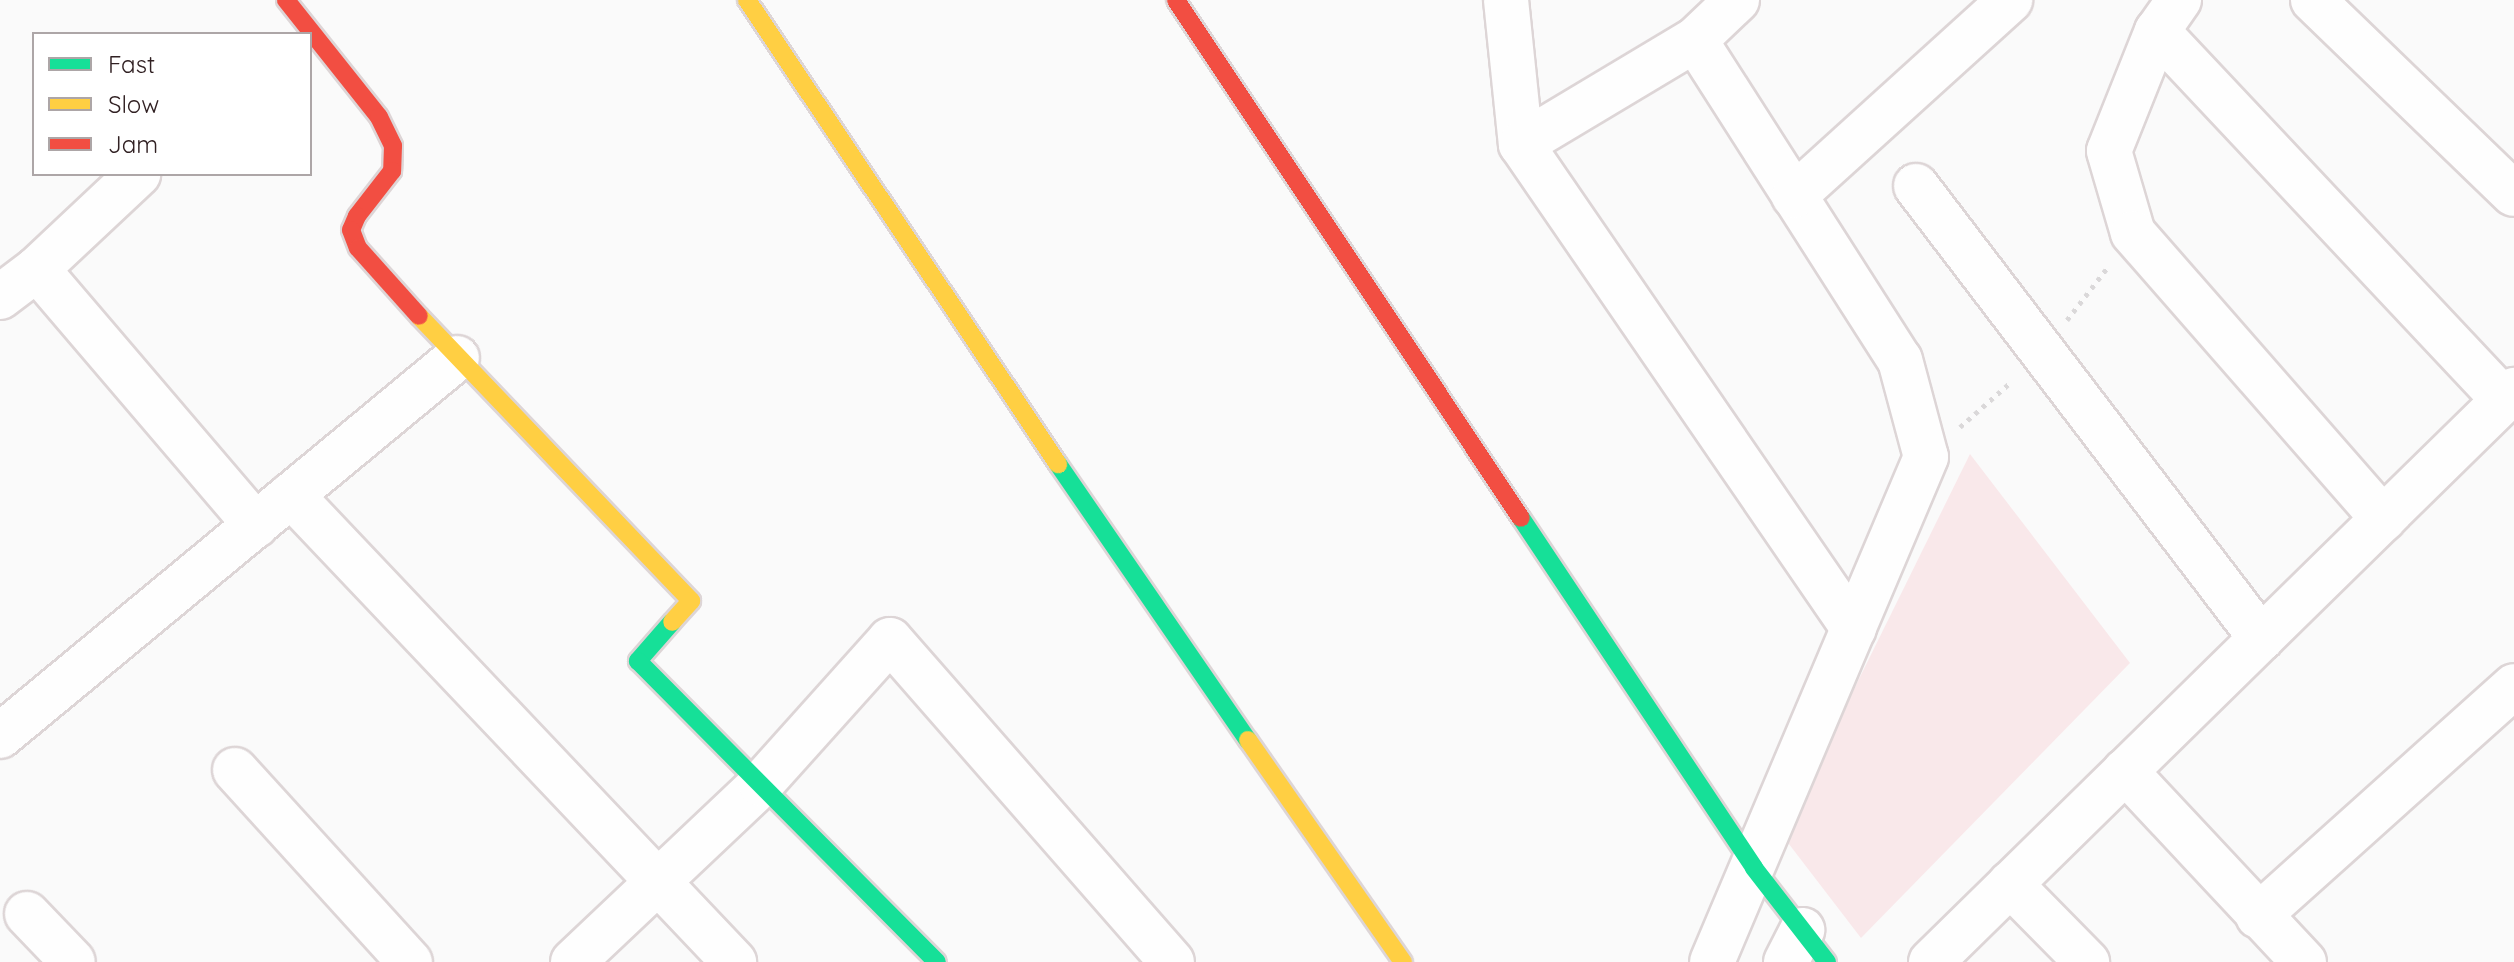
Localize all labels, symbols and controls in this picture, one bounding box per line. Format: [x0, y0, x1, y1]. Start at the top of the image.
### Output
legend [32, 32, 312, 176]
text: Fast [108, 49, 155, 79]
text: Slow [108, 89, 159, 119]
text: Jam [108, 129, 158, 159]

